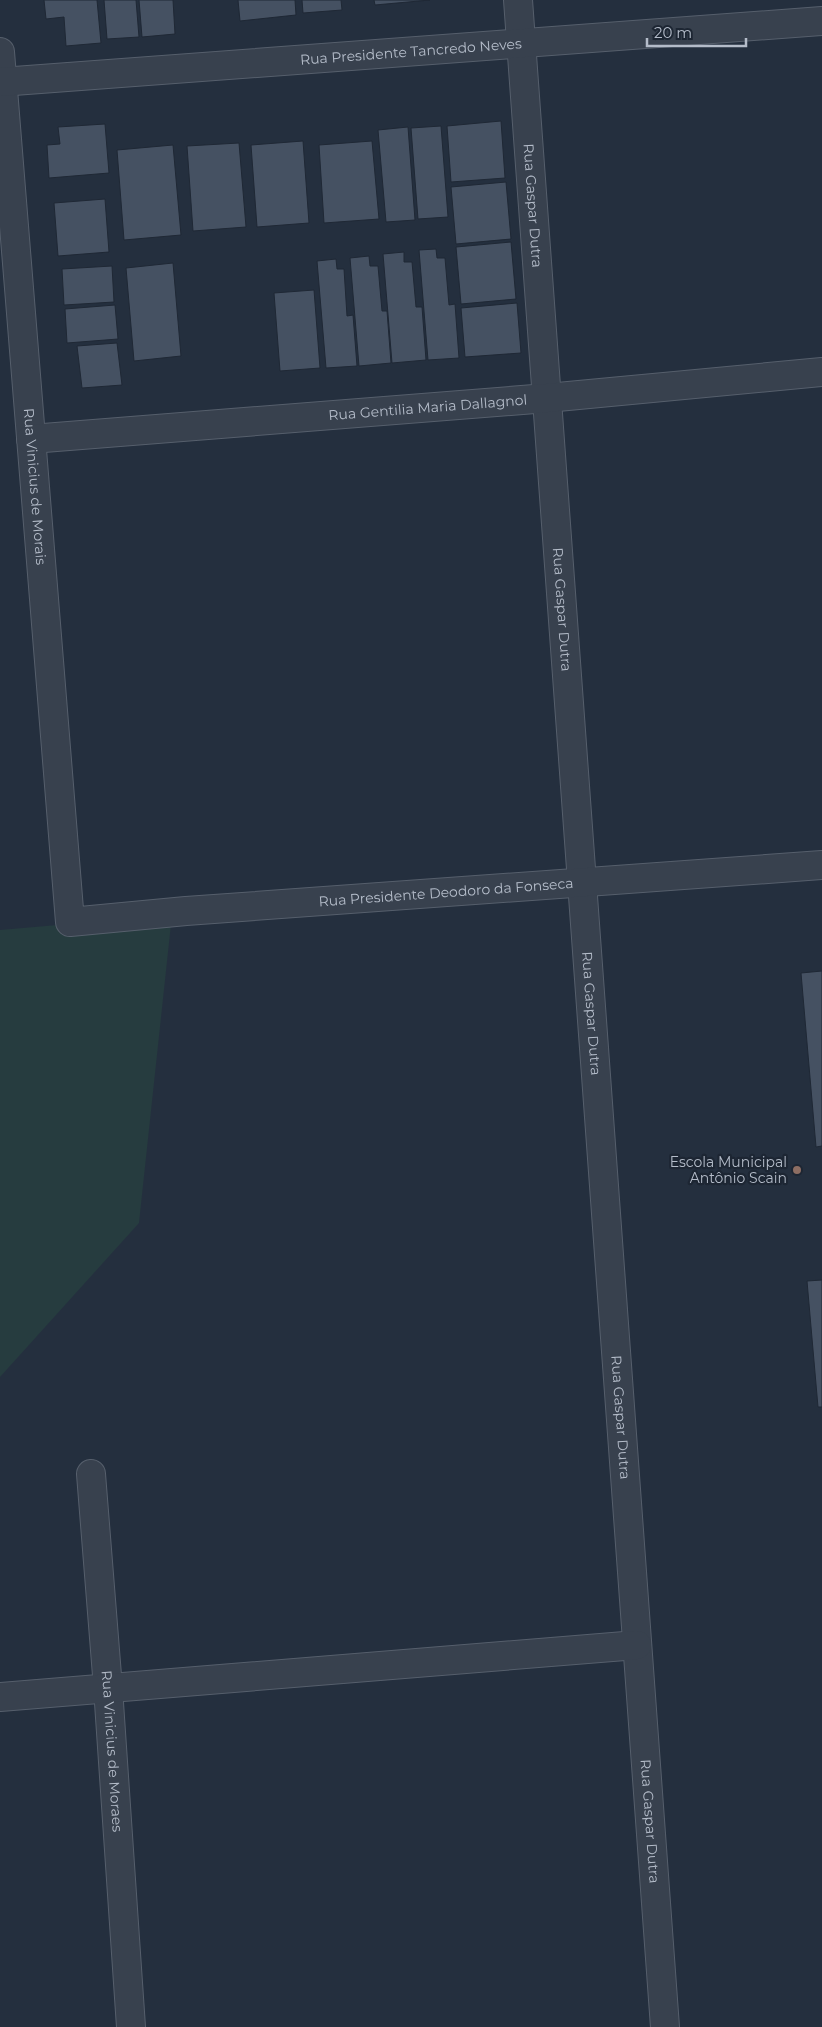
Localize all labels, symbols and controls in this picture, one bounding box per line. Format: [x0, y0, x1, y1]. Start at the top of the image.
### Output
scale bar [647, 15, 746, 47]
text: 20 m [654, 23, 692, 42]
street label: Rua Presidente Tancredo Neves [299, 34, 523, 69]
street label: Rua Gaspar Dutra [519, 143, 546, 268]
street label: Rua Gentilia Maria Dallagnol [328, 391, 528, 424]
street label: Rua Vinicius de Morais [20, 407, 50, 566]
street label: Rua Gaspar Dutra [549, 547, 576, 672]
street label: Rua Presidente Deodoro da Fonseca [318, 874, 574, 910]
street label: Rua Gaspar Dutra [578, 951, 605, 1076]
place label: Escola Municipal Antônio Scain [670, 1153, 787, 1187]
marker: Escola Municipal Antônio Scain [791, 1164, 803, 1176]
street label: Rua Gaspar Dutra [607, 1355, 634, 1480]
street label: Rua Vinicius de Moraes [98, 1670, 127, 1833]
street label: Rua Gaspar Dutra [637, 1759, 664, 1884]

